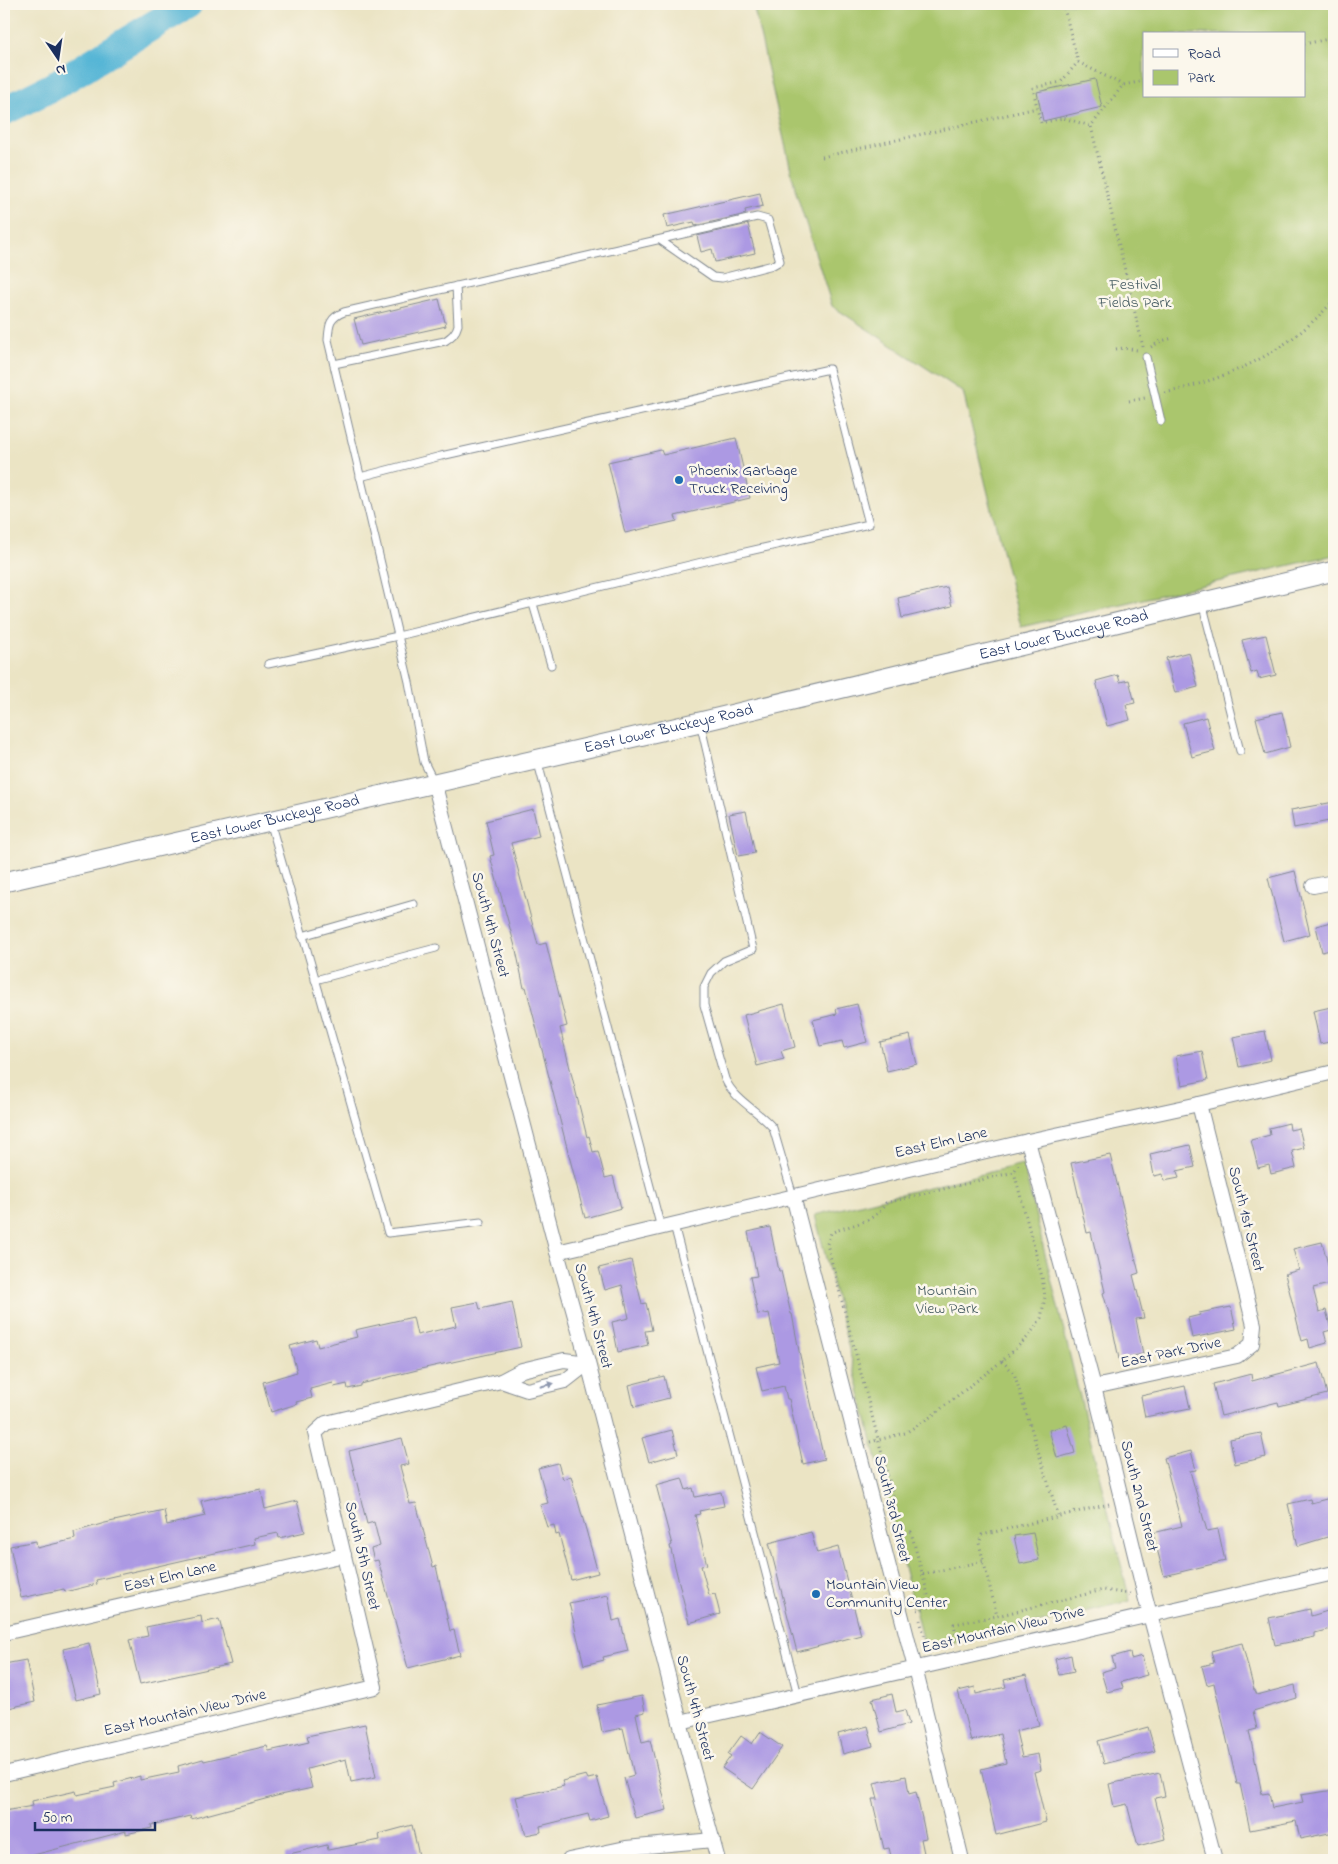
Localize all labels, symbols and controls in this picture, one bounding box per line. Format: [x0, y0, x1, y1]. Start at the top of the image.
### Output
north arrow [32, 32, 82, 82]
legend [1143, 32, 1306, 98]
text: Road [1188, 43, 1221, 65]
text: N [54, 58, 68, 80]
text: Park [1188, 67, 1216, 89]
park label: Festival Fields Park [1097, 273, 1173, 315]
place label: Phoenix Garbage Truck Receiving [689, 459, 798, 501]
marker: Phoenix Garbage Truck Receiving [673, 474, 685, 486]
street label: East Lower Buckeye Road [977, 604, 1151, 667]
street label: East Lower Buckeye Road [582, 698, 756, 760]
street label: East Lower Buckeye Road [188, 789, 362, 851]
street label: South 4th Street [464, 869, 516, 981]
street label: East Elm Lane [892, 1121, 990, 1165]
street label: South 1st Street [1221, 1164, 1271, 1275]
street label: South 4th Street [567, 1260, 619, 1372]
park label: Mountain View Park [915, 1279, 979, 1321]
street label: East Park Drive [1119, 1330, 1224, 1375]
one-way arrow [539, 1381, 554, 1389]
street label: South 2nd Street [1114, 1438, 1165, 1555]
street label: South 3rd Street [867, 1453, 917, 1566]
street label: South 5th Street [338, 1499, 386, 1613]
street label: East Elm Lane [121, 1555, 219, 1599]
place label: Mountain View Community Center [826, 1573, 947, 1615]
marker: Mountain View Community Center [810, 1588, 822, 1600]
street label: East Mountain View Drive [919, 1599, 1087, 1660]
street label: South 4th Street [669, 1652, 721, 1764]
street label: East Mountain View Drive [101, 1682, 269, 1743]
scale bar [35, 1799, 155, 1831]
text: 50 m [42, 1807, 73, 1829]

